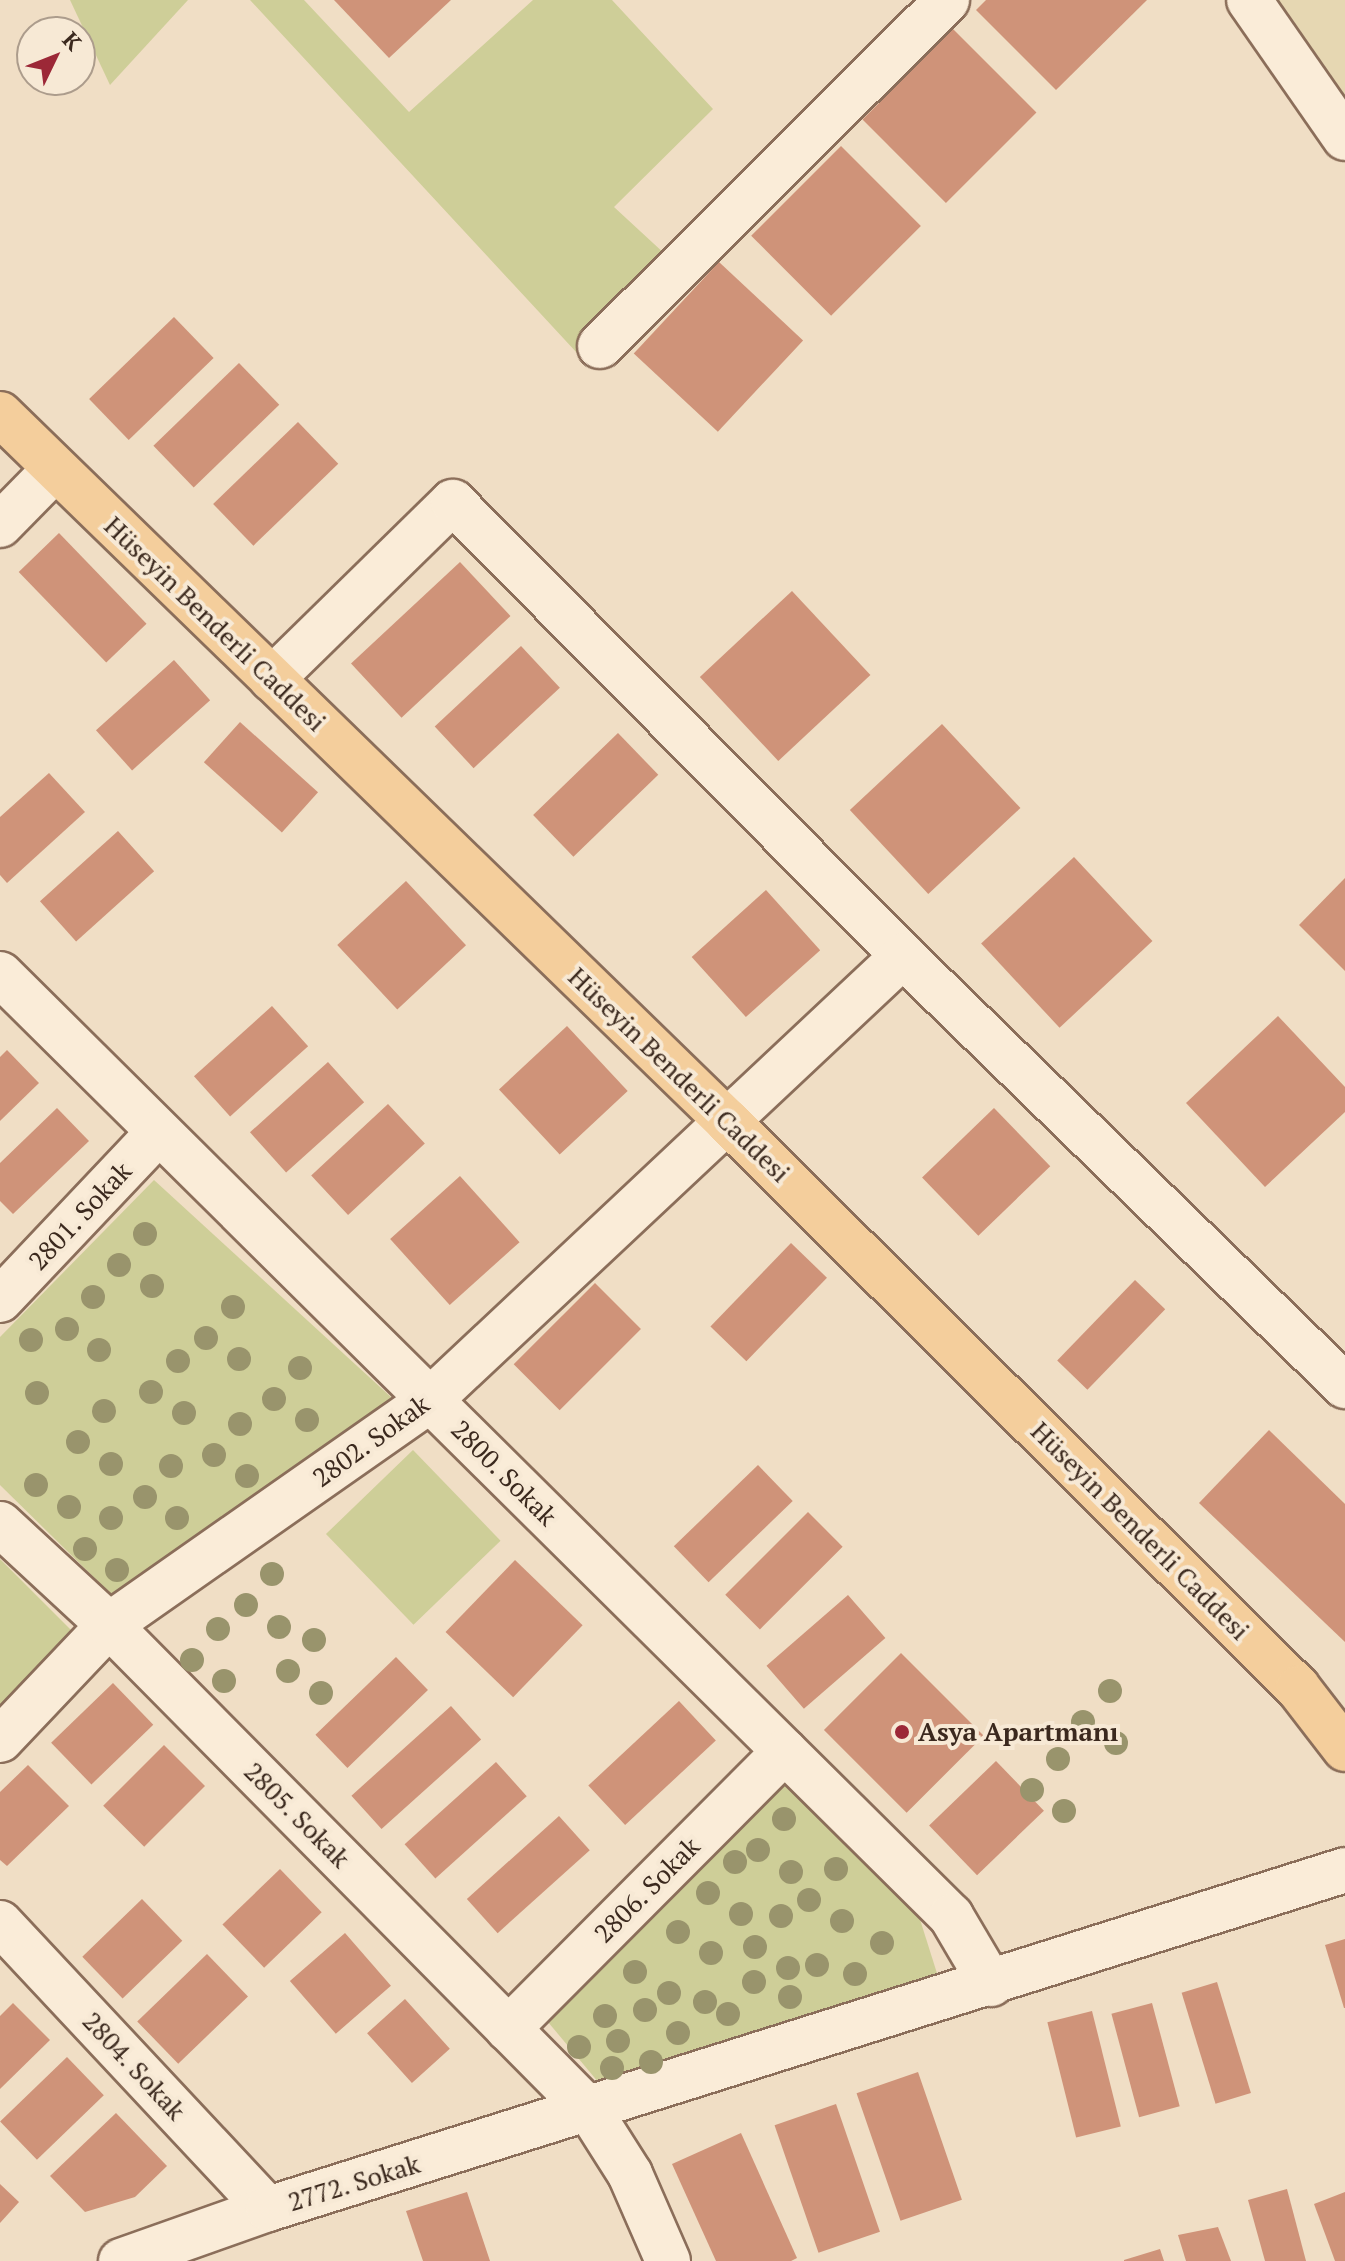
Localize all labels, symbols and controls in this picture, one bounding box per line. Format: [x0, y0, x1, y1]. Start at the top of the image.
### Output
north arrow [16, 16, 96, 96]
text: K [57, 25, 88, 56]
street label: Hüseyin Benderli Caddesi [98, 510, 332, 738]
street label: Hüseyin Benderli Caddesi [562, 961, 796, 1189]
street label: 2801. Sokak [22, 1155, 138, 1277]
street label: 2802. Sokak [306, 1388, 436, 1494]
street label: 2800. Sokak [444, 1413, 564, 1533]
street label: Hüseyin Benderli Caddesi [1025, 1416, 1255, 1646]
place label: Asya Apartmanı [918, 1716, 1119, 1748]
marker: Asya Apartmanı [893, 1723, 911, 1741]
street label: 2805. Sokak [237, 1755, 357, 1875]
street label: 2806. Sokak [587, 1830, 707, 1950]
street label: 2804. Sokak [76, 2005, 192, 2127]
street label: 2772. Sokak [284, 2148, 424, 2218]

